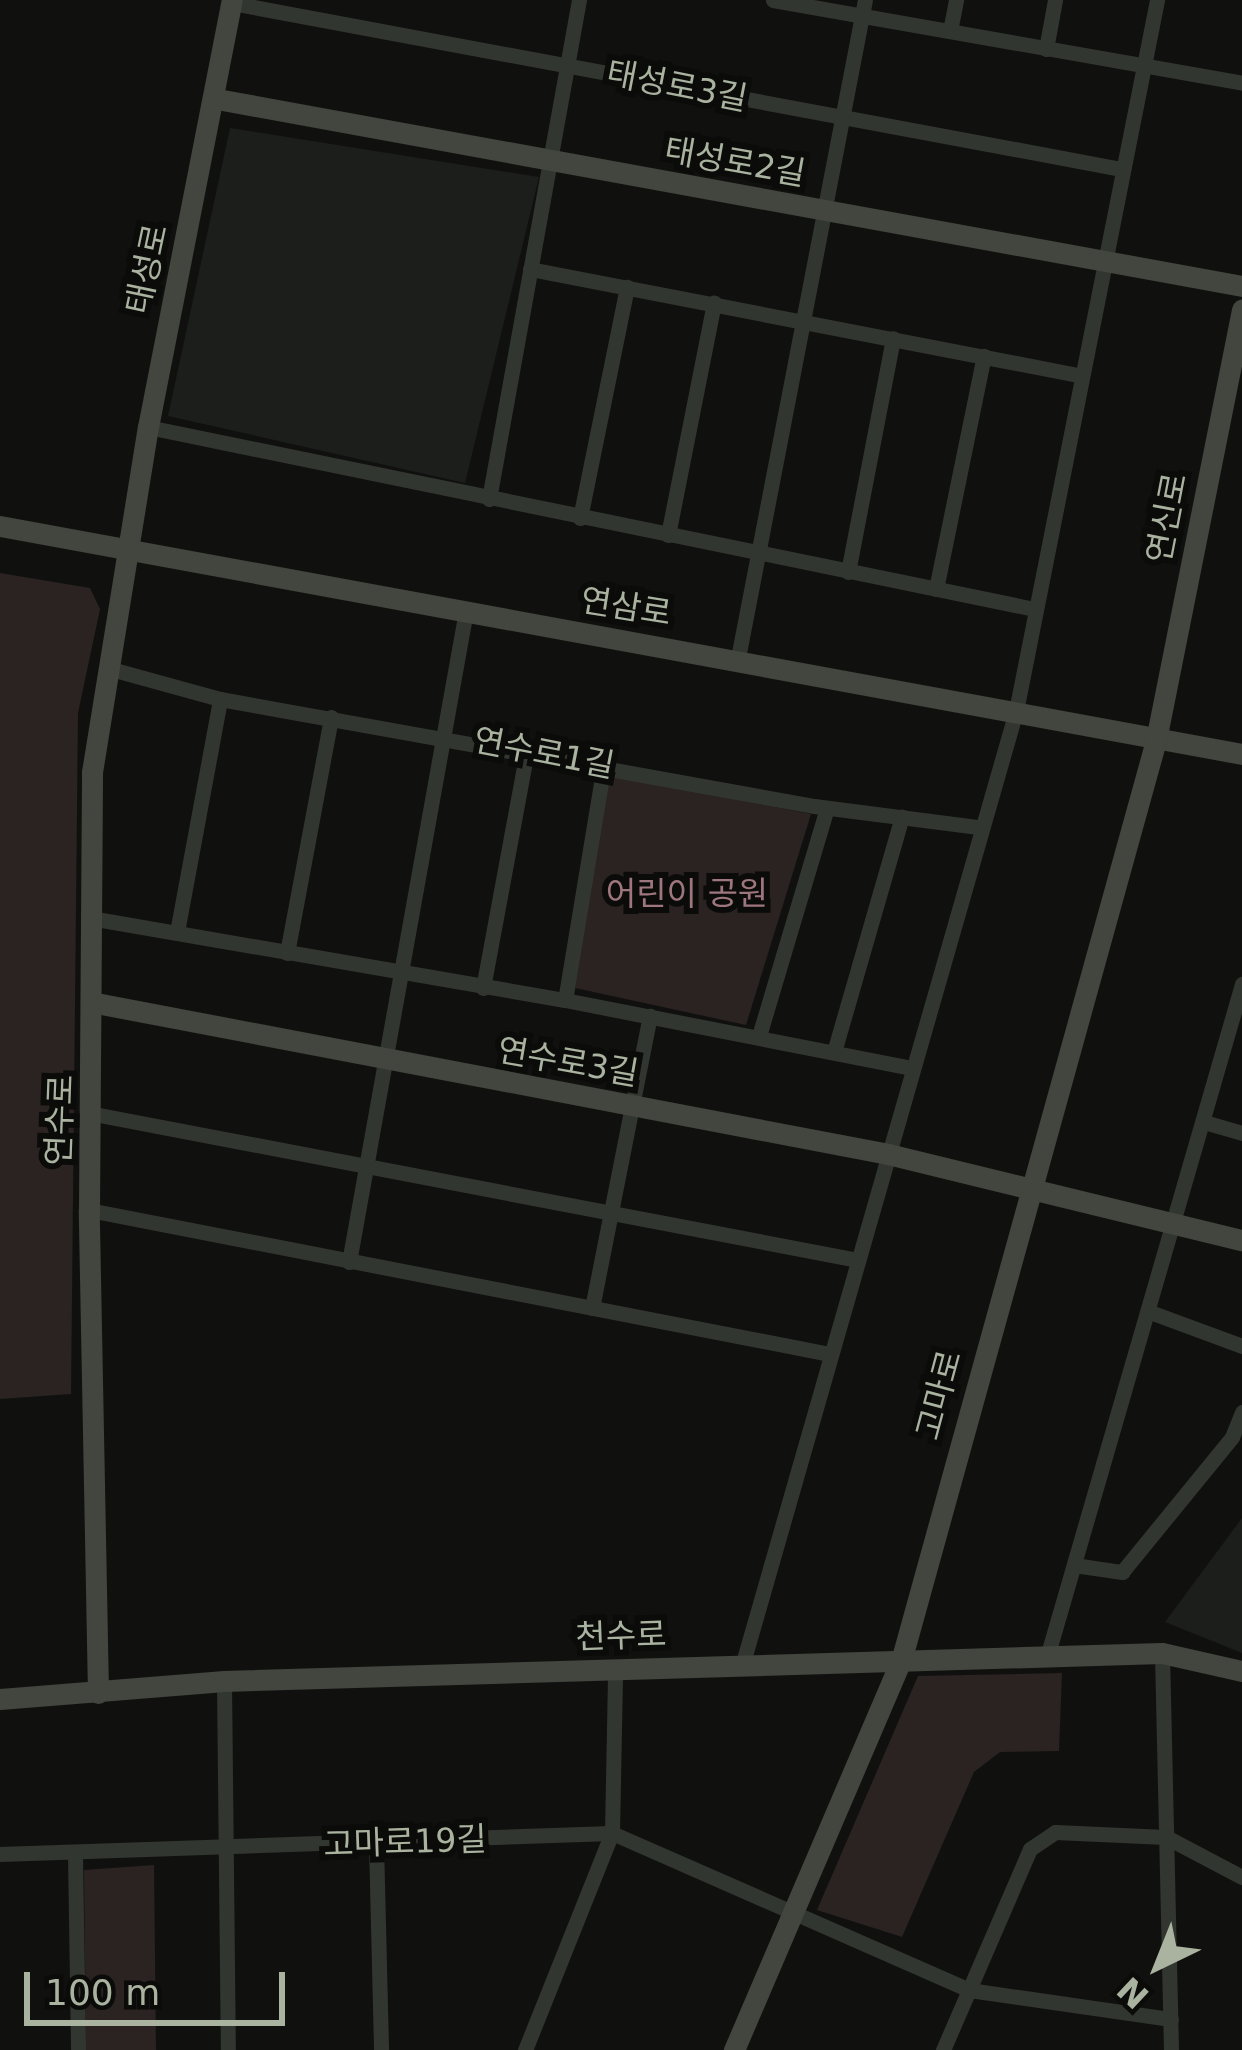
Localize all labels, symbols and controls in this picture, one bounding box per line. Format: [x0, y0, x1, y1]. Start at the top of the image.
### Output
street label: 태성로3길 [603, 53, 751, 119]
street label: 태성로2길 [661, 130, 809, 194]
street label: 태성로 [118, 220, 176, 318]
street label: 연신로 [1139, 470, 1195, 566]
street label: 연삼로 [578, 580, 674, 634]
street label: 연수로1길 [470, 720, 618, 786]
park label: 어린이 공원 [606, 874, 768, 914]
street label: 연수로3길 [494, 1030, 642, 1094]
street label: 연수로 [39, 1074, 81, 1166]
street label: 고마로 [908, 1346, 970, 1444]
street label: 천수로 [575, 1615, 667, 1657]
street label: 고마로19길 [323, 1819, 487, 1865]
north arrow [1098, 1906, 1218, 2026]
scale bar [30, 1948, 291, 2022]
text: N [1110, 1969, 1157, 2016]
text: 100 m [45, 1972, 160, 2013]

